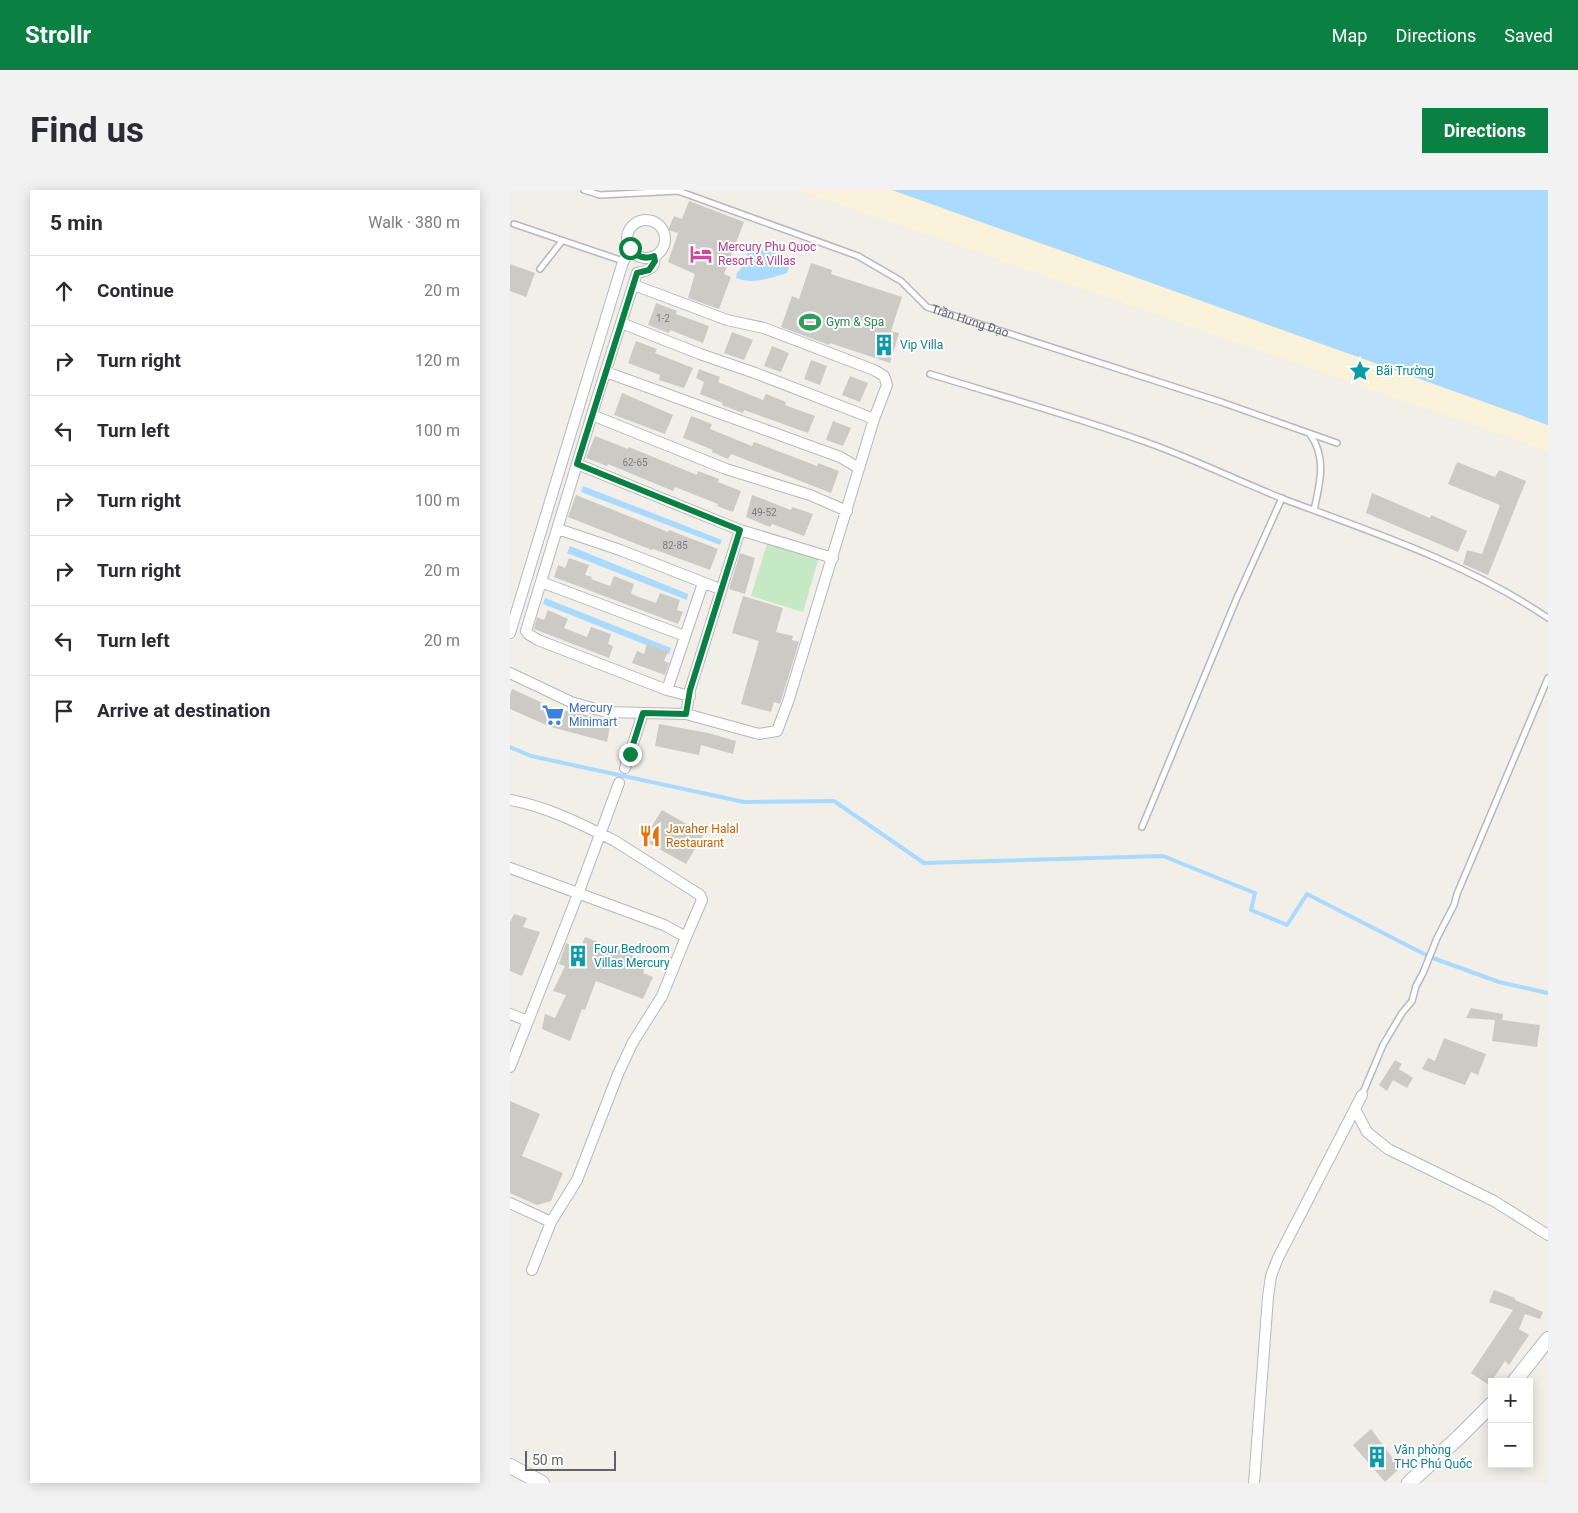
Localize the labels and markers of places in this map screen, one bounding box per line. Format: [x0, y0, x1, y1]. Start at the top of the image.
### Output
place label: Mercury Phu Quoc Resort & Villas [718, 240, 816, 268]
hotel icon: Mercury Phu Quoc Resort & Villas [688, 241, 714, 267]
sports icon: Gym & Spa [797, 309, 823, 335]
place label: Gym & Spa [826, 315, 884, 329]
building icon: Vip Villa [871, 332, 897, 358]
place label: Vip Villa [900, 338, 943, 352]
place icon: Bãi Trường [1347, 358, 1373, 384]
place label: Bãi Trường [1376, 364, 1434, 378]
place label: Mercury Minimart [569, 701, 617, 729]
supermarket icon: Mercury Minimart [540, 702, 566, 728]
place label: Javaher Halal Restaurant [666, 822, 739, 850]
restaurant icon: Javaher Halal Restaurant [637, 823, 663, 849]
place label: Four Bedroom Villas Mercury [594, 942, 670, 970]
building icon: Four Bedroom Villas Mercury [565, 943, 591, 969]
place label: Văn phòng THC Phú Quốc [1394, 1443, 1472, 1471]
building icon: Văn phòng THC Phú Quốc [1364, 1444, 1390, 1470]

